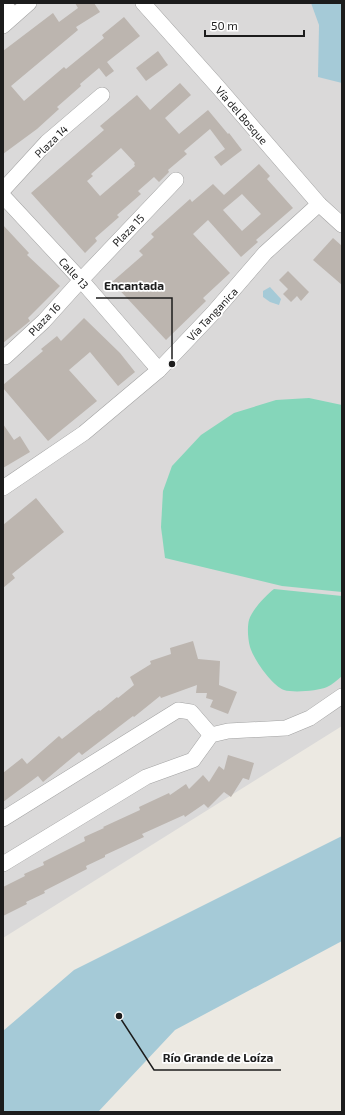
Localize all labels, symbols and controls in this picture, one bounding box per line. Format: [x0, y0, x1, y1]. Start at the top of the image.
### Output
scale bar [205, 12, 304, 38]
text: 50 m [211, 18, 238, 32]
street label: Vía del Bosque [213, 83, 271, 147]
street label: Plaza 14 [32, 122, 70, 160]
street label: Plaza 15 [109, 211, 147, 249]
street label: Calle 13 [57, 255, 91, 291]
callout: Encantada [96, 274, 172, 298]
text: Encantada [104, 278, 164, 292]
street label: Vía Tanganica [184, 285, 240, 343]
street label: Plaza 16 [25, 300, 63, 338]
callout: Río Grande de Loíza [154, 1046, 281, 1070]
text: Río Grande de Loíza [163, 1050, 274, 1064]

